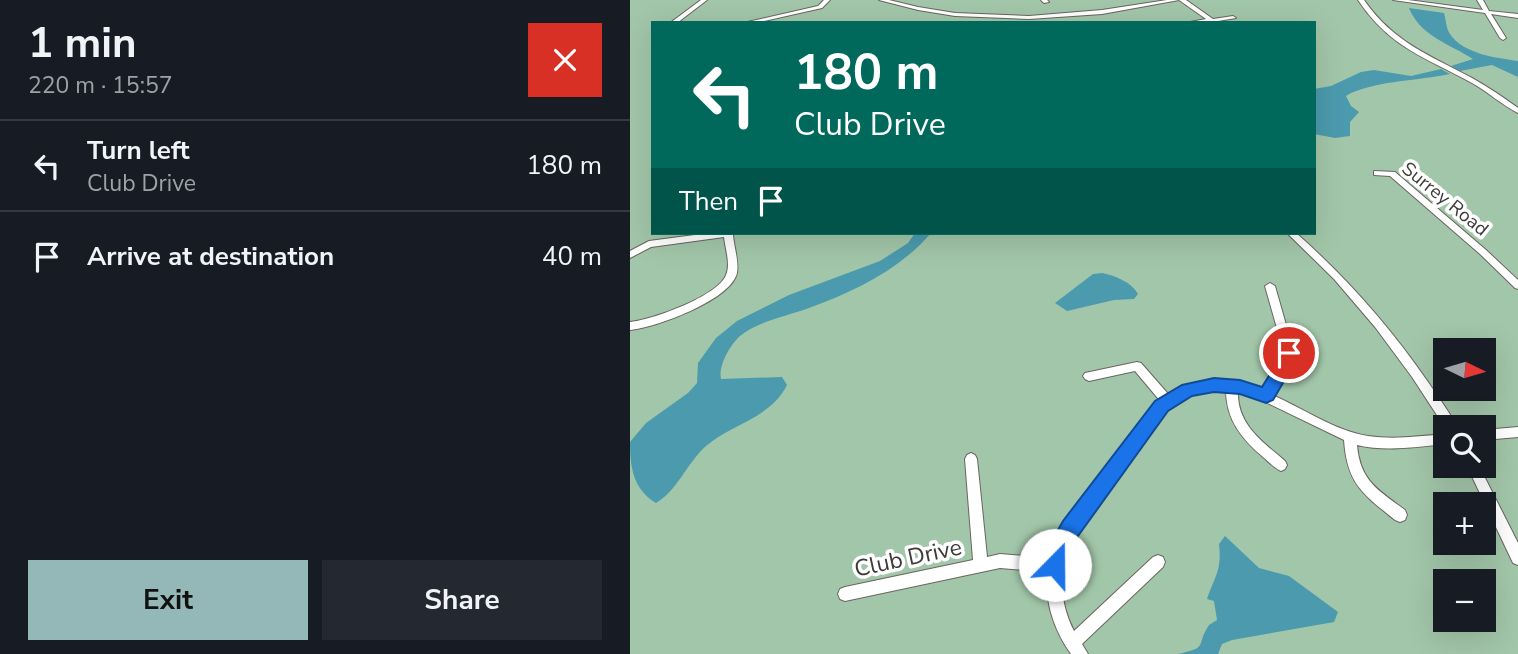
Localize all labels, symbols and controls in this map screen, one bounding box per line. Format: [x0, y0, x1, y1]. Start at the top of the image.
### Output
text: 1 min [28, 15, 137, 72]
button: close [528, 23, 602, 97]
text: 180 m [794, 39, 938, 106]
icon: left [679, 49, 770, 140]
text: 220 m · 15:57 [28, 70, 173, 101]
text: Club Drive [794, 103, 946, 146]
text: Turn left [87, 133, 190, 168]
icon: left [28, 147, 66, 185]
text: 180 m [526, 148, 602, 183]
street label: Surrey Road [1396, 156, 1494, 242]
text: Club Drive [87, 168, 196, 199]
icon: arrive [752, 182, 790, 220]
text: Then [679, 184, 738, 219]
icon: arrive [28, 238, 66, 276]
text: Arrive at destination [87, 239, 334, 274]
text: 40 m [542, 239, 602, 274]
pin [1259, 323, 1319, 383]
icon: arrive [1270, 334, 1308, 372]
north arrow [1433, 338, 1496, 401]
map controls [1433, 338, 1496, 632]
button: search [1433, 415, 1496, 478]
button: + [1433, 492, 1496, 555]
position arrow [1018, 528, 1092, 602]
street label: Club Drive [851, 532, 965, 584]
button: Exit [28, 560, 308, 640]
button: Share [322, 560, 602, 640]
button: − [1433, 569, 1496, 632]

